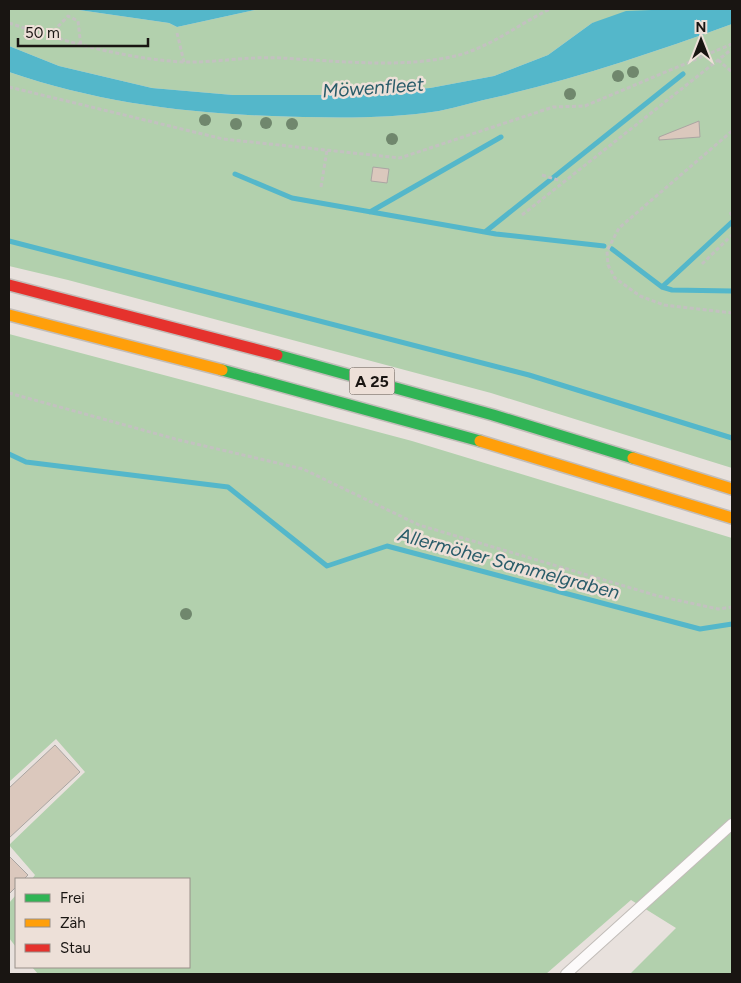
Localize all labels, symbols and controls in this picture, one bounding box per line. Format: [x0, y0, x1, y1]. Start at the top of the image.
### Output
scale bar [18, 15, 148, 47]
north arrow [676, 15, 726, 65]
text: N [696, 19, 706, 36]
text: 50 m [25, 24, 60, 42]
water label: Möwenfleet [321, 72, 425, 103]
road number: A 25 [350, 368, 394, 394]
water label: Allermöher Sammelgraben [395, 523, 622, 604]
legend [15, 878, 190, 968]
text: Frei [60, 889, 85, 907]
text: Zäh [60, 914, 86, 932]
text: Stau [60, 939, 91, 957]

